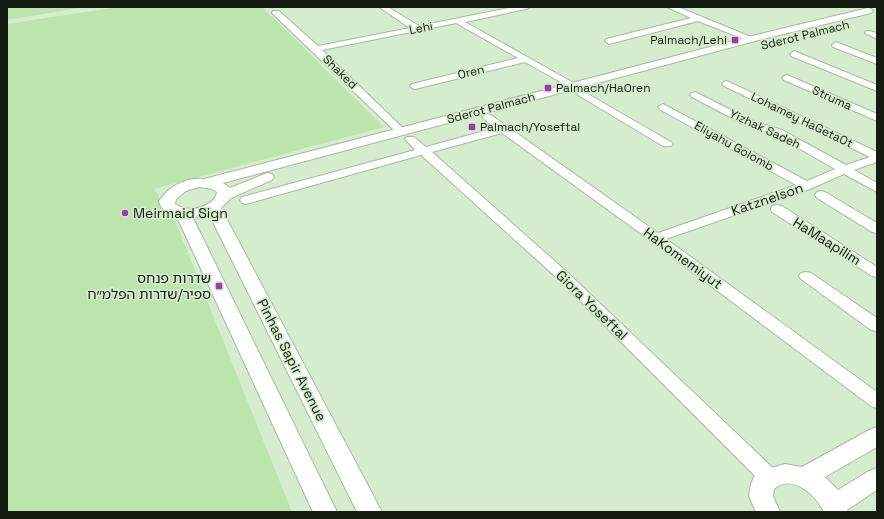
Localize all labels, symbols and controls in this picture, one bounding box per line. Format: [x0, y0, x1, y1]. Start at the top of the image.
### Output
street label: Sderot Palmach [759, 16, 851, 54]
street label: Lehi [408, 18, 434, 38]
place label: Palmach/Lehi [650, 32, 727, 48]
marker: Palmach/Lehi [730, 35, 740, 45]
street label: Shaked [319, 51, 361, 93]
street label: Oren [456, 61, 486, 83]
place label: Palmach/HaOren [556, 80, 651, 96]
street label: Struma [810, 82, 855, 114]
marker: Palmach/HaOren [543, 83, 553, 93]
street label: Lohamey HaGetaOt [748, 88, 856, 152]
street label: Sderot Palmach [445, 89, 537, 127]
street label: Yizhak Sadeh [727, 106, 803, 152]
street label: Eliyahu Golomb [692, 118, 777, 175]
place label: Palmach/Yoseftal [480, 119, 580, 135]
marker: Palmach/Yoseftal [467, 122, 477, 132]
street label: Katznelson [729, 178, 805, 220]
place label: Meirmaid Sign [133, 204, 228, 222]
marker: Meirmaid Sign [120, 208, 130, 218]
street label: HaMaapilim [790, 213, 864, 269]
street label: HaKomemiyut [640, 223, 726, 293]
street label: Giora Yoseftal [552, 266, 632, 344]
place label: שדרות פנחס ספיר/שדרות הפלמ״ח [87, 269, 211, 303]
marker: שדרות פנחס ספיר/שדרות הפלמ״ח [214, 281, 224, 291]
street label: Pinhas Sapir Avenue [253, 296, 331, 424]

